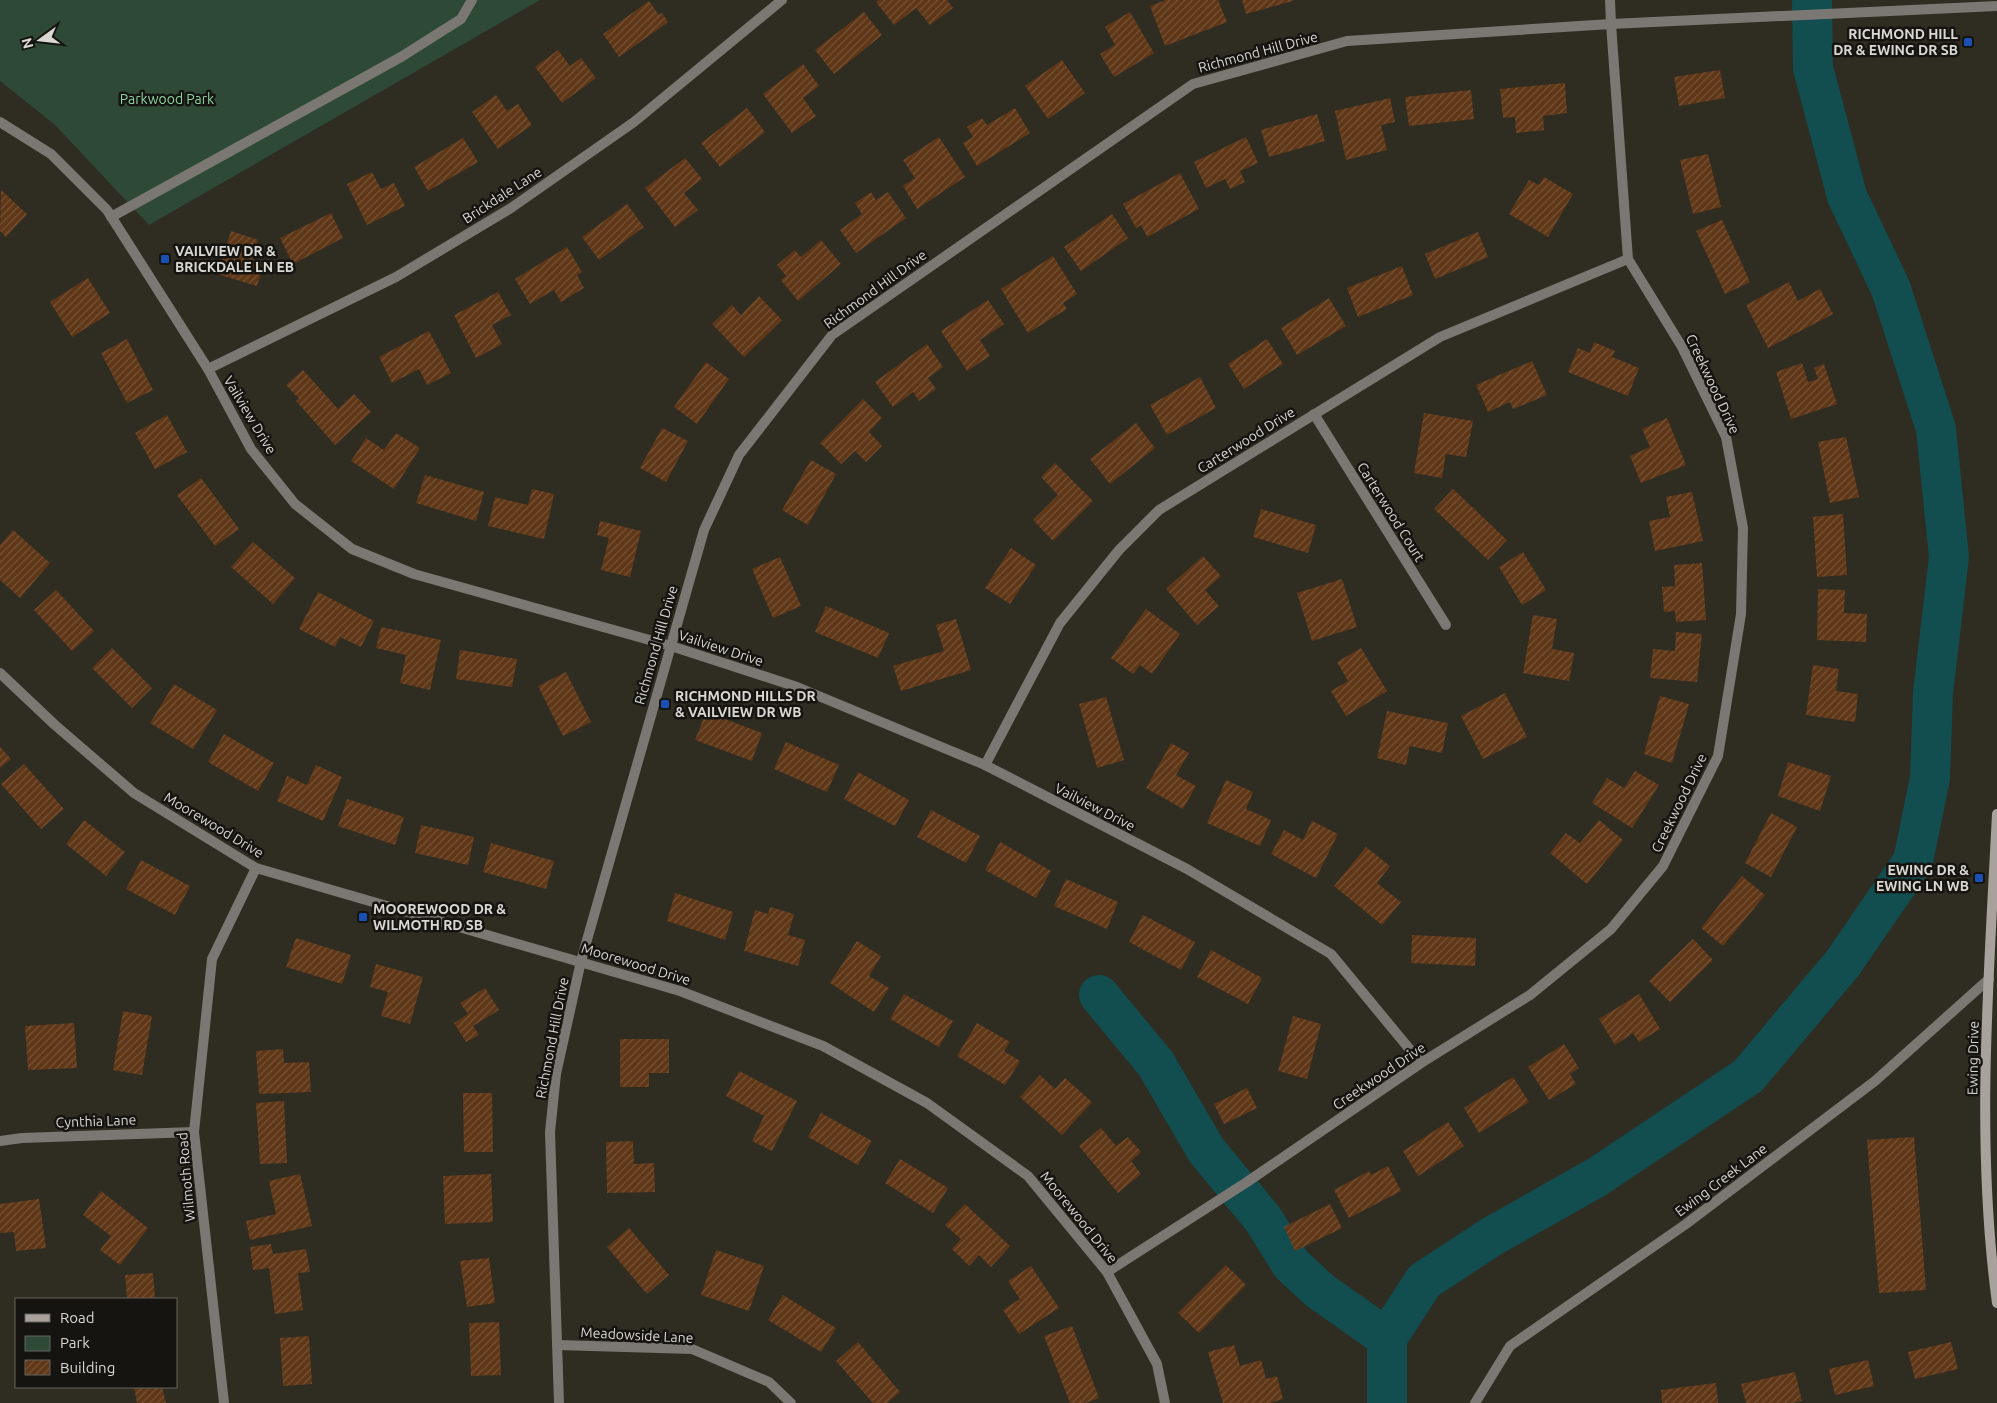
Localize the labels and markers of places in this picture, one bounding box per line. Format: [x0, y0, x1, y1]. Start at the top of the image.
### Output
place label: RICHMOND HILL DR & EWING DR SB [1833, 26, 1958, 58]
marker: RICHMOND HILL DR & EWING DR SB [1962, 36, 1974, 48]
place label: VAILVIEW DR & BRICKDALE LN EB [175, 243, 294, 275]
marker: VAILVIEW DR & BRICKDALE LN EB [159, 253, 171, 265]
place label: RICHMOND HILLS DR & VAILVIEW DR WB [675, 688, 816, 720]
marker: RICHMOND HILLS DR & VAILVIEW DR WB [659, 698, 671, 710]
place label: EWING DR & EWING LN WB [1876, 862, 1969, 894]
marker: EWING DR & EWING LN WB [1973, 872, 1985, 884]
place label: MOOREWOOD DR & WILMOTH RD SB [373, 901, 506, 933]
marker: MOOREWOOD DR & WILMOTH RD SB [357, 911, 369, 923]

